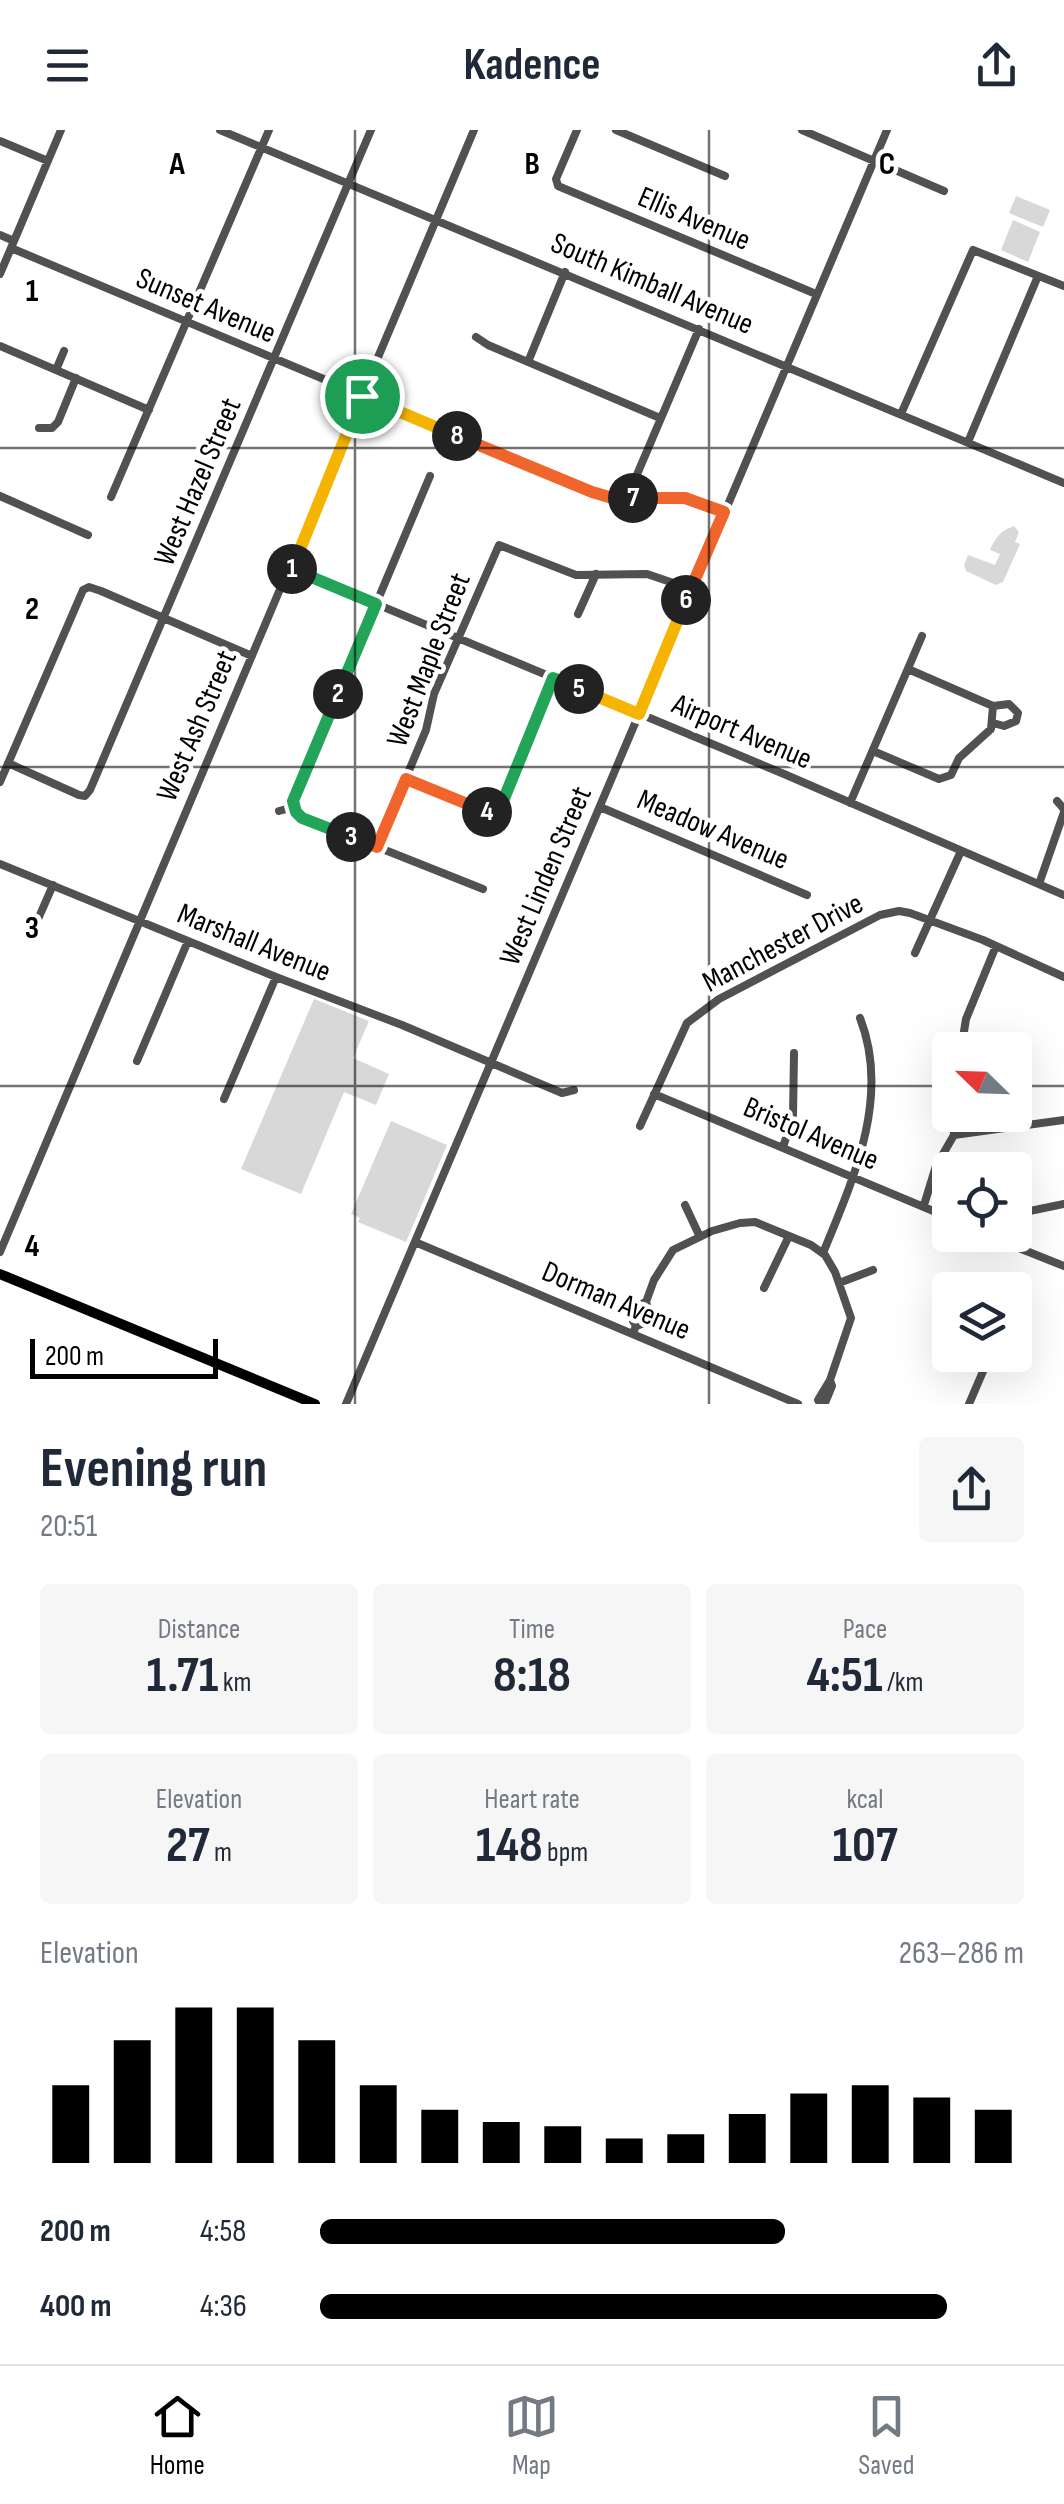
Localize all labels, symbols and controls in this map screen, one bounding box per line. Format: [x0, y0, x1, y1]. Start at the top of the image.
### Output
icon: menu [40, 38, 95, 93]
text: Kadence [463, 38, 601, 93]
icon: share [969, 38, 1024, 93]
text: A [168, 145, 185, 184]
text: B [524, 145, 540, 184]
text: C [879, 145, 895, 184]
street label: Ellis Avenue [632, 179, 756, 259]
street label: South Kimball Avenue [545, 225, 759, 343]
street label: Sunset Avenue [131, 260, 281, 352]
text: 1 [26, 272, 39, 311]
pin [320, 354, 405, 439]
icon: arrive [335, 369, 390, 424]
street label: West Hazel Street [147, 393, 249, 571]
pin: 8 [432, 411, 482, 461]
text: 8 [450, 419, 464, 452]
pin: 7 [608, 473, 658, 523]
text: 7 [627, 481, 639, 514]
pin: 1 [267, 544, 317, 594]
text: 1 [287, 552, 297, 585]
street label: West Maple Street [379, 568, 479, 752]
pin: 6 [661, 575, 711, 625]
text: 6 [679, 583, 693, 616]
text: 2 [25, 590, 39, 629]
street label: West Ash Street [149, 645, 245, 807]
pin: 5 [554, 664, 604, 714]
pin: 2 [313, 669, 363, 719]
text: 5 [573, 672, 585, 705]
text: 2 [332, 677, 344, 710]
street label: Airport Avenue [666, 686, 817, 778]
street label: West Linden Street [492, 781, 600, 971]
street label: Meadow Avenue [632, 782, 794, 878]
pin: 4 [462, 787, 512, 837]
text: 4 [480, 795, 494, 828]
pin: 3 [326, 812, 376, 862]
text: 3 [345, 820, 357, 853]
street label: Manchester Drive [697, 886, 869, 1000]
street label: Marshall Avenue [172, 896, 336, 990]
text: 3 [25, 909, 39, 948]
north arrow [932, 1032, 1032, 1132]
map controls [932, 1032, 1032, 1372]
street label: Bristol Avenue [738, 1089, 884, 1179]
button: locate [932, 1152, 1032, 1252]
text: 4 [25, 1227, 40, 1266]
street label: Dorman Avenue [536, 1254, 696, 1348]
button: layers [932, 1272, 1032, 1372]
scale bar [30, 1334, 218, 1378]
text: 200 m [45, 1340, 104, 1373]
text: Evening run [40, 1436, 267, 1503]
button: share [919, 1437, 1024, 1542]
text: 20:51 [40, 1507, 97, 1546]
text: Distance [158, 1613, 240, 1646]
text: Time [509, 1613, 555, 1646]
text: Pace [843, 1613, 887, 1646]
text: 1.71 [147, 1646, 218, 1706]
text: 8:18 [493, 1646, 571, 1706]
text: 4:51 [807, 1646, 883, 1706]
text: km [218, 1666, 251, 1699]
text: /km [883, 1666, 923, 1699]
text: Elevation [156, 1783, 242, 1816]
text: Heart rate [484, 1783, 580, 1816]
text: kcal [846, 1783, 884, 1816]
text: 27 [166, 1816, 210, 1876]
text: 148 [476, 1816, 543, 1876]
text: 107 [832, 1816, 898, 1876]
text: m [210, 1836, 232, 1869]
text: bpm [543, 1836, 588, 1869]
text: Elevation [40, 1934, 139, 1973]
text: 263–286 m [899, 1934, 1024, 1973]
text: 200 m [40, 2212, 111, 2251]
text: 4:58 [200, 2212, 246, 2251]
text: 400 m [40, 2287, 112, 2326]
text: 4:36 [200, 2287, 247, 2326]
tab: Home [150, 2389, 205, 2482]
tab: Map [504, 2389, 559, 2482]
tab: Saved [858, 2389, 914, 2482]

